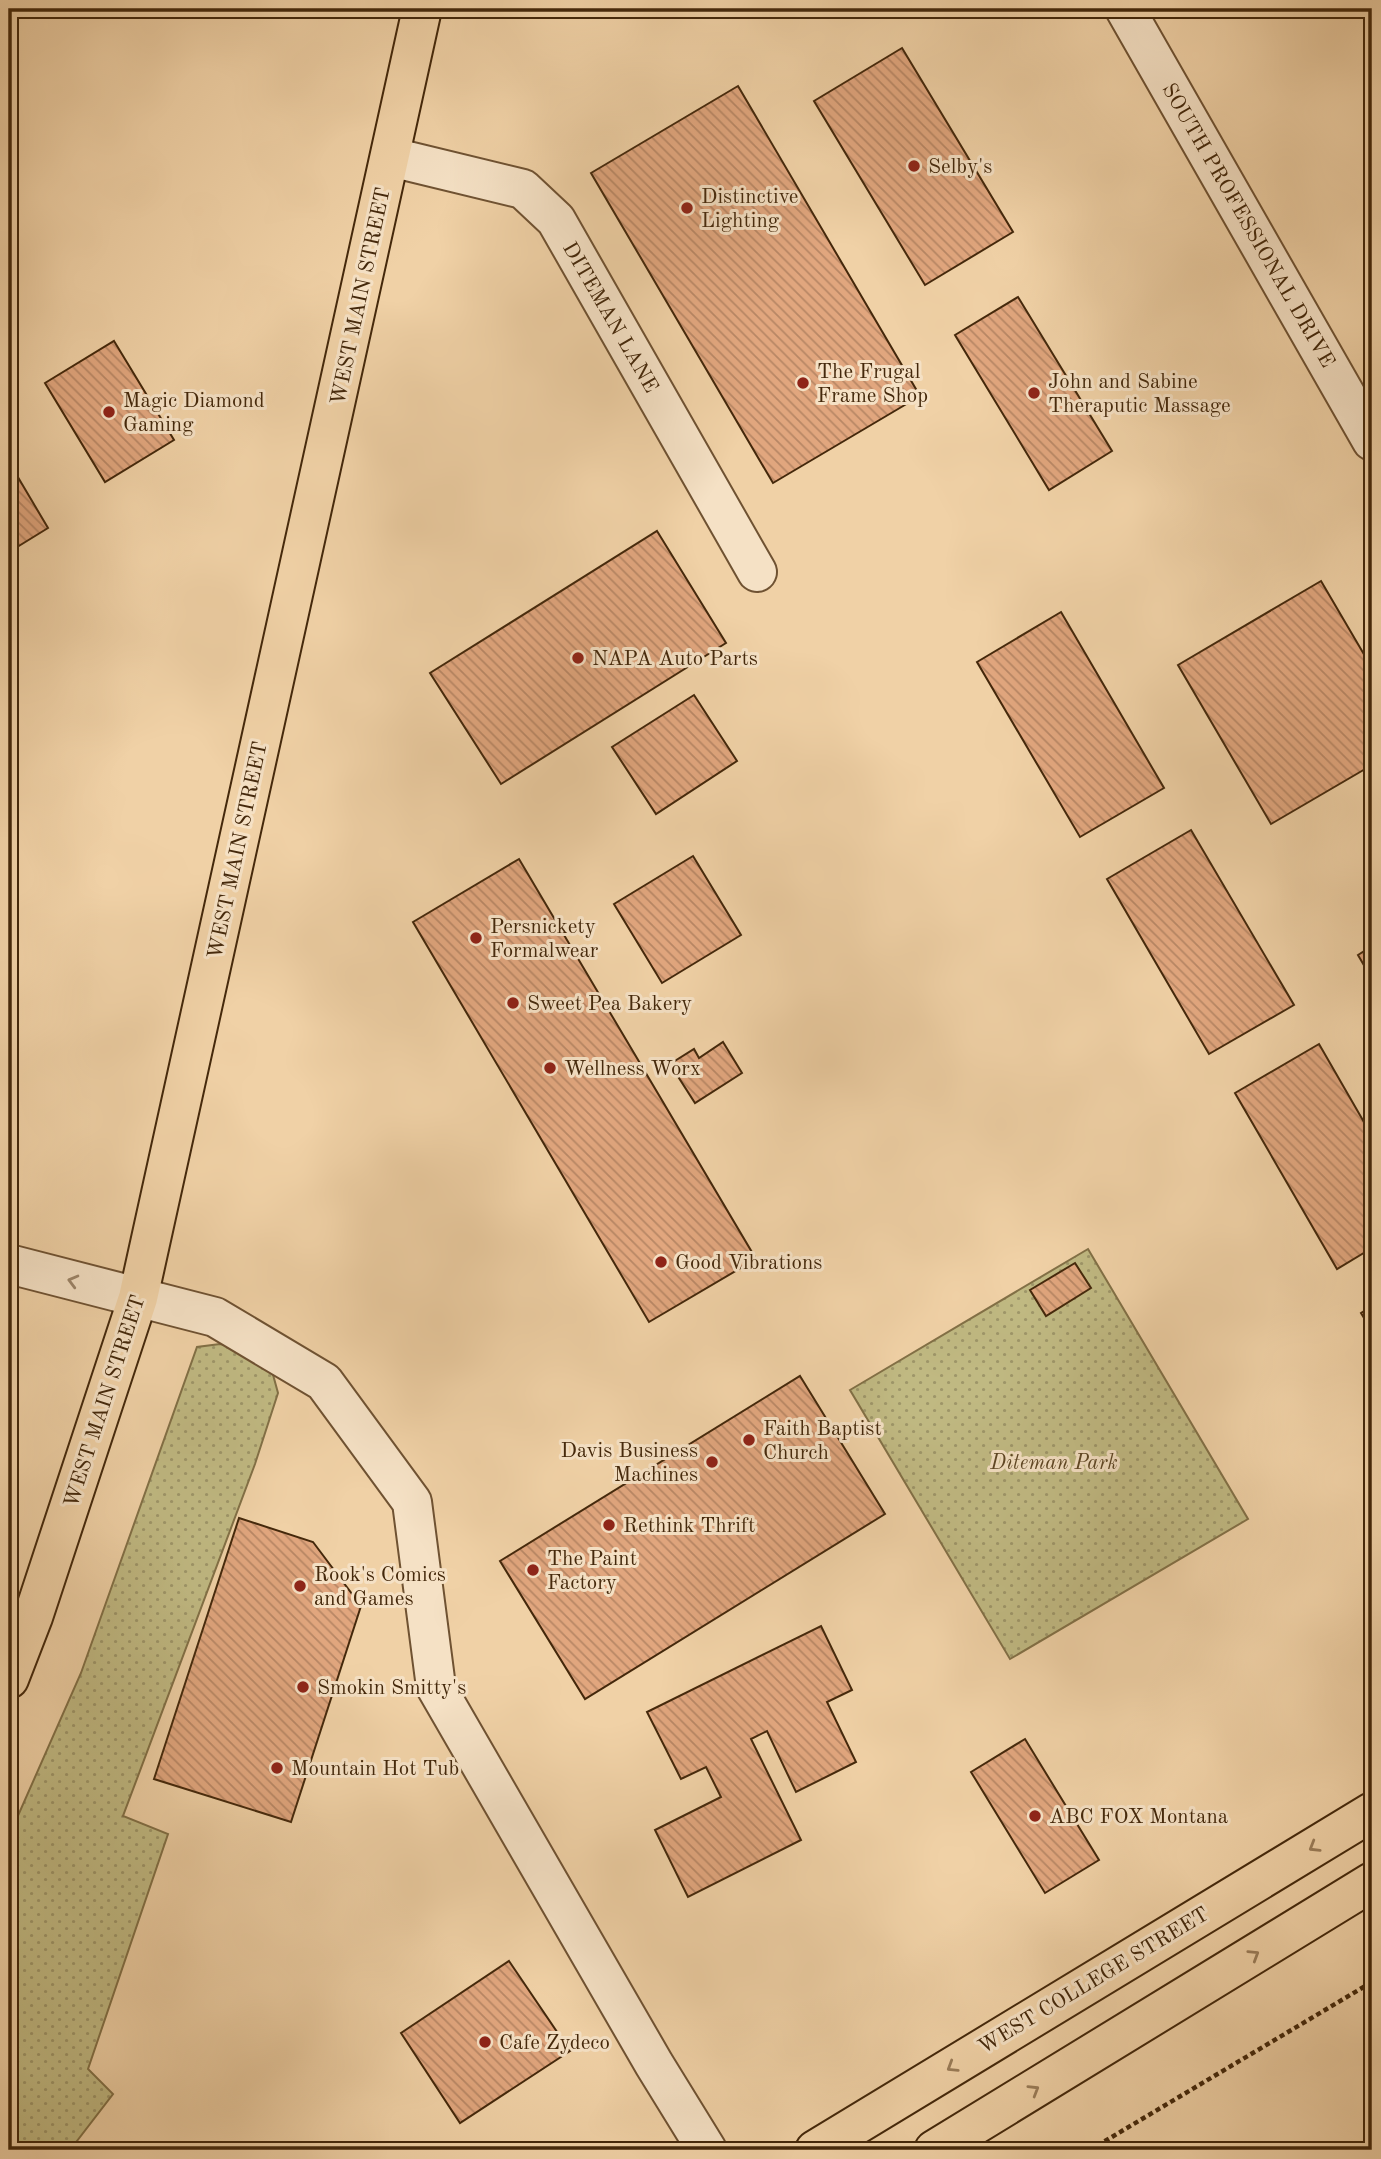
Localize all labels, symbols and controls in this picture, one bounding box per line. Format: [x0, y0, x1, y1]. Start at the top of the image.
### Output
street label: SOUTH PROFESSIONAL DRIVE [1157, 80, 1338, 372]
place label: Selby's [928, 157, 992, 178]
marker: Selby's [906, 158, 922, 174]
street label: WEST MAIN STREET [328, 186, 395, 407]
place label: Distinctive Lighting [701, 187, 798, 232]
marker: Distinctive Lighting [679, 200, 695, 216]
street label: DITEMAN LANE [558, 239, 661, 397]
place label: The Frugal Frame Shop [817, 362, 928, 407]
place label: John and Sabine Theraputic Massage [1048, 372, 1231, 417]
marker: The Frugal Frame Shop [795, 375, 811, 391]
marker: John and Sabine Theraputic Massage [1026, 385, 1042, 401]
place label: Magic Diamond Gaming [123, 391, 265, 436]
marker: Magic Diamond Gaming [101, 404, 117, 420]
place label: NAPA Auto Parts [592, 649, 758, 670]
marker: NAPA Auto Parts [570, 650, 586, 666]
street label: WEST MAIN STREET [205, 740, 272, 961]
place label: Persnickety Formalwear [490, 917, 599, 962]
marker: Persnickety Formalwear [468, 930, 484, 946]
place label: Sweet Pea Bakery [527, 994, 692, 1015]
marker: Sweet Pea Bakery [505, 995, 521, 1011]
place label: Wellness Worx [564, 1059, 701, 1080]
marker: Wellness Worx [542, 1060, 558, 1076]
place label: Good Vibrations [675, 1253, 822, 1274]
marker: Good Vibrations [653, 1254, 669, 1270]
one-way arrow [68, 1274, 80, 1289]
street label: WEST MAIN STREET [61, 1293, 150, 1510]
place label: Faith Baptist Church [763, 1419, 882, 1464]
marker: Faith Baptist Church [741, 1432, 757, 1448]
place label: Davis Business Machines [560, 1441, 698, 1486]
park label: Diteman Park [989, 1453, 1118, 1474]
marker: Davis Business Machines [704, 1454, 720, 1470]
place label: Rethink Thrift [623, 1516, 755, 1537]
marker: Rethink Thrift [601, 1517, 617, 1533]
place label: The Paint Factory [547, 1549, 637, 1594]
marker: The Paint Factory [525, 1562, 541, 1578]
place label: Rook's Comics and Games [314, 1565, 446, 1610]
marker: Rook's Comics and Games [292, 1578, 308, 1594]
place label: Smokin Smitty's [317, 1678, 466, 1699]
marker: Smokin Smitty's [295, 1679, 311, 1695]
place label: Mountain Hot Tub [291, 1759, 459, 1780]
marker: Mountain Hot Tub [269, 1760, 285, 1776]
place label: ABC FOX Montana [1049, 1807, 1228, 1828]
marker: ABC FOX Montana [1027, 1808, 1043, 1824]
one-way arrow [1308, 1839, 1321, 1852]
street label: WEST COLLEGE STREET [975, 1904, 1213, 2058]
one-way arrow [1246, 1950, 1259, 1963]
place label: Cafe Zydeco [499, 2033, 610, 2054]
marker: Cafe Zydeco [477, 2034, 493, 2050]
one-way arrow [947, 2058, 960, 2071]
one-way arrow [1027, 2085, 1040, 2098]

